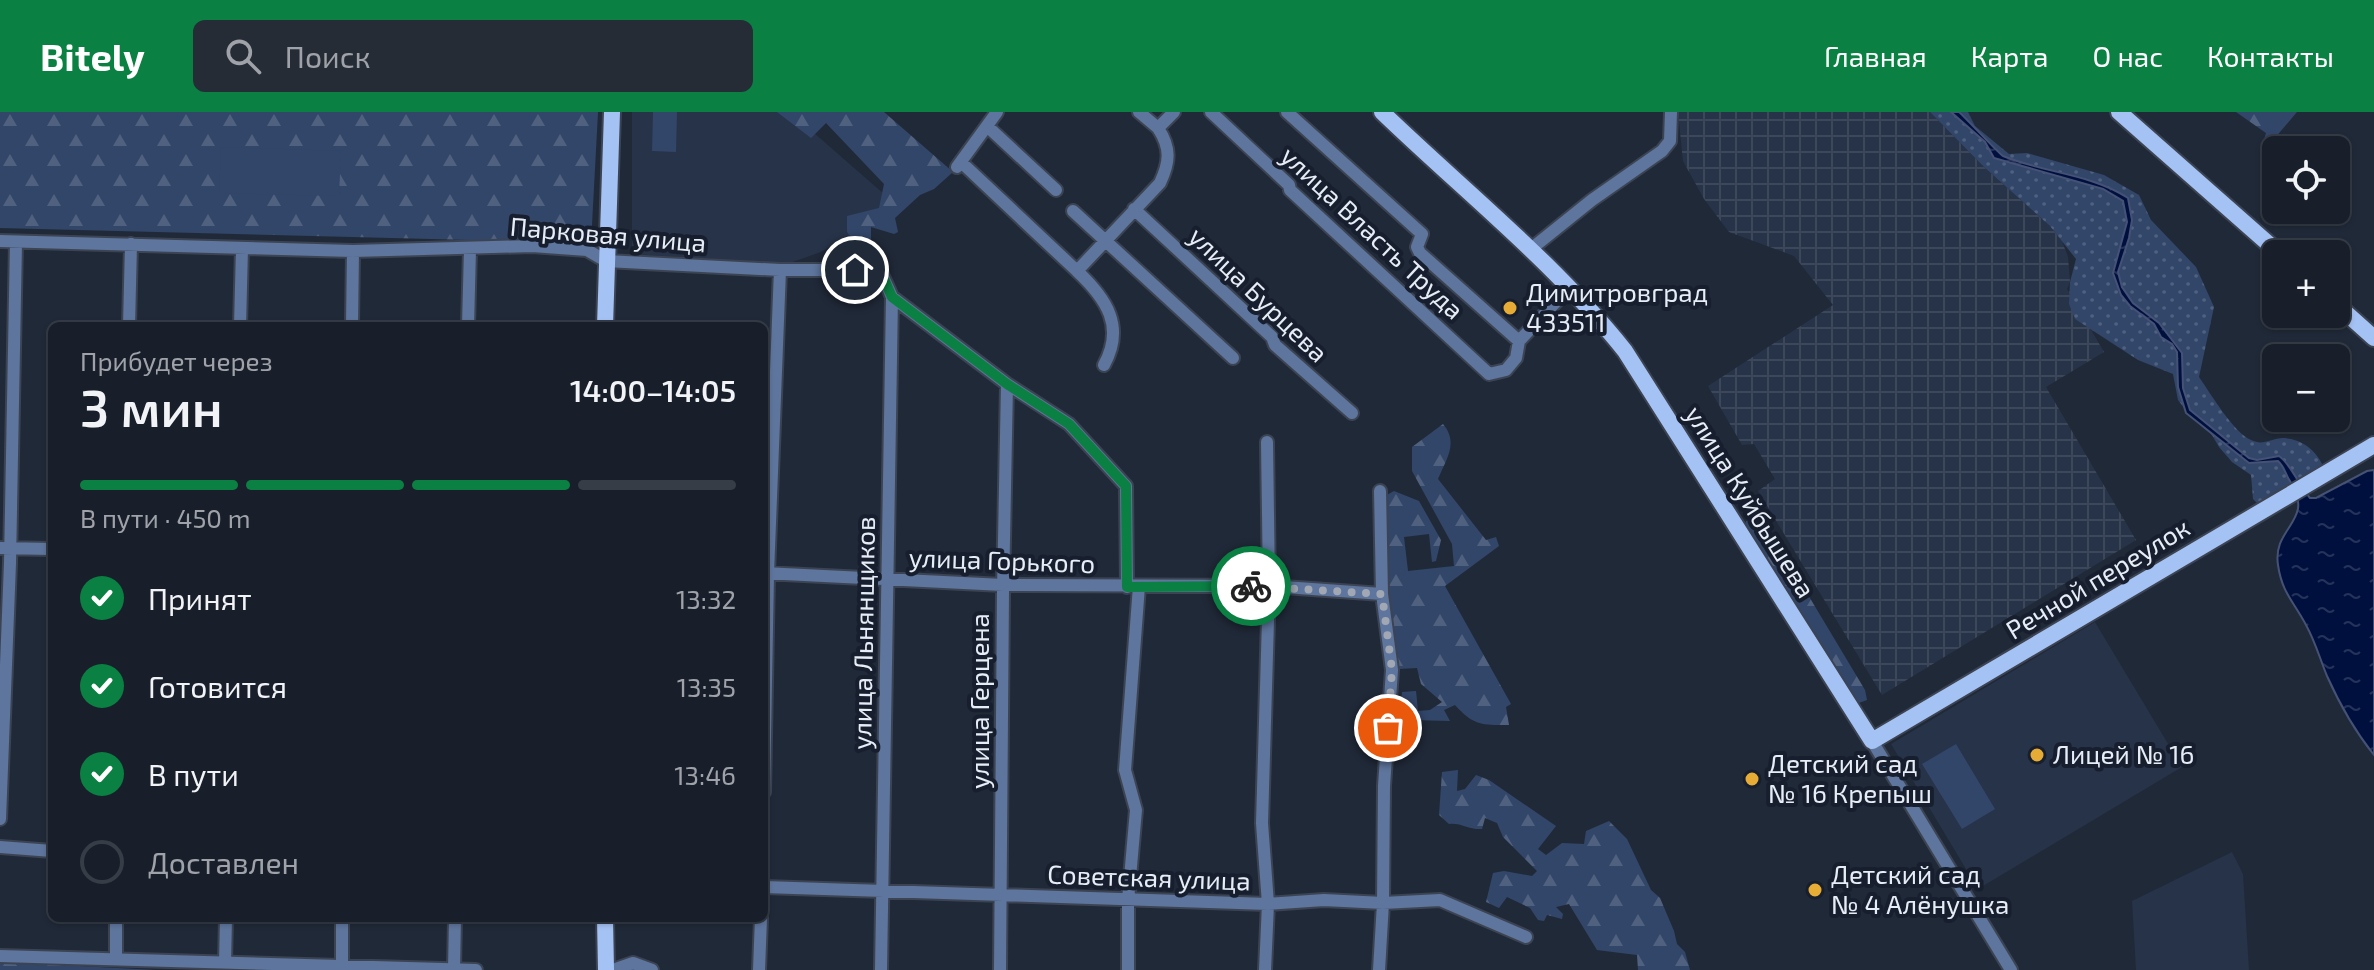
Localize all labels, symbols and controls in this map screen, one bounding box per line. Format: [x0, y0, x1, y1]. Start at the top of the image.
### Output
search box [193, 20, 753, 92]
text: Bitely [40, 33, 145, 79]
icon: search [221, 34, 265, 78]
text: Поиск [285, 38, 371, 74]
text: Главная [1824, 39, 1927, 73]
text: Карта [1971, 39, 2049, 73]
text: О нас [2093, 39, 2163, 73]
text: Контакты [2207, 39, 2334, 73]
map controls [2262, 136, 2350, 432]
button: locate [2262, 136, 2350, 224]
street label: улица Власть Труда [1275, 139, 1471, 325]
street label: Парковая улица [509, 209, 708, 259]
street label: улица Бурцева [1182, 220, 1335, 369]
pin [821, 236, 889, 304]
button: + [2262, 240, 2350, 328]
icon: home [833, 248, 877, 292]
place label: Димитровград 433511 [1526, 276, 1708, 337]
marker: Димитровград 433511 [1501, 299, 1519, 317]
button: − [2262, 344, 2350, 432]
text: Прибудет через [80, 345, 273, 376]
text: 14:00–14:05 [570, 372, 736, 408]
text: 3 мин [80, 375, 223, 437]
street label: улица Куйбышева [1679, 400, 1823, 603]
text: В пути · 450 m [80, 502, 251, 533]
street label: Речной переулок [2000, 511, 2195, 646]
street label: улица Льнянщиков [845, 516, 881, 750]
street label: улица Горького [908, 541, 1096, 579]
courier [1211, 546, 1291, 626]
icon: bike [1229, 564, 1273, 608]
icon: check [80, 576, 124, 620]
text: Принят [148, 580, 252, 616]
text: 13:32 [676, 583, 736, 614]
street label: улица Герцена [963, 613, 995, 789]
icon: check [80, 664, 124, 708]
text: Готовится [148, 668, 287, 704]
text: 13:35 [677, 671, 736, 702]
pin [1354, 694, 1422, 762]
icon: bag [1366, 706, 1410, 750]
place label: Лицей № 16 [2053, 738, 2194, 769]
marker: Лицей № 16 [2028, 746, 2046, 764]
place label: Детский сад № 16 Крепыш [1768, 747, 1932, 808]
icon: check [80, 752, 124, 796]
text: В пути [148, 756, 239, 792]
text: 13:46 [674, 759, 736, 790]
marker: Детский сад № 16 Крепыш [1743, 770, 1761, 788]
text: Доставлен [148, 844, 299, 880]
street label: Советская улица [1047, 857, 1251, 897]
place label: Детский сад № 4 Алёнушка [1831, 858, 2009, 920]
marker: Детский сад № 4 Алёнушка [1806, 881, 1824, 899]

